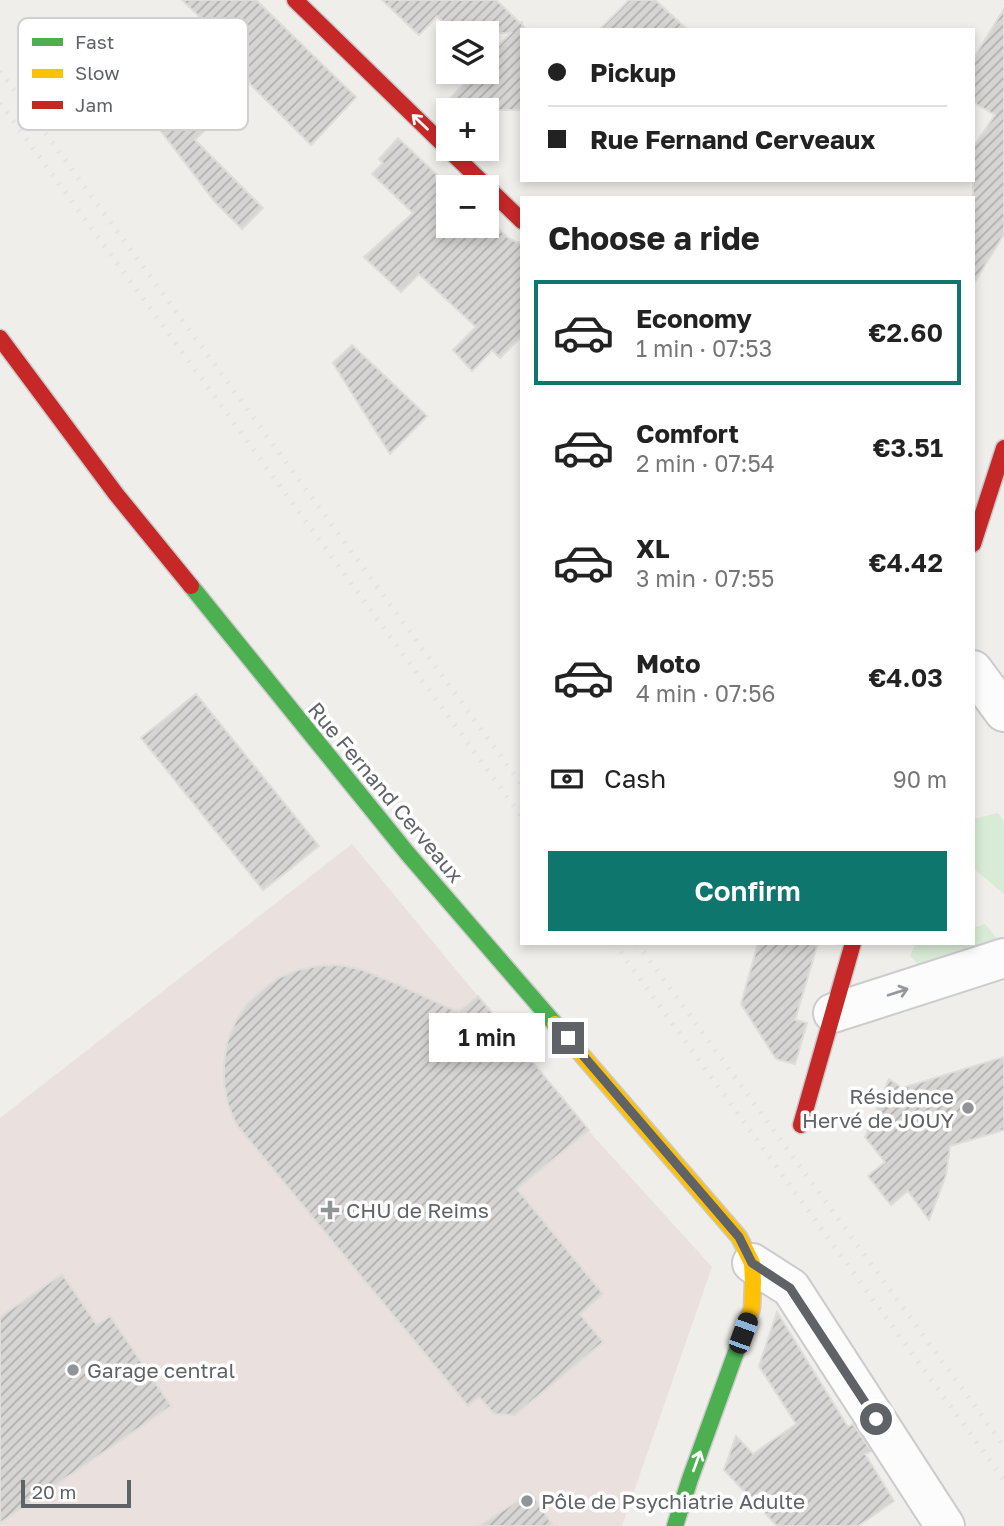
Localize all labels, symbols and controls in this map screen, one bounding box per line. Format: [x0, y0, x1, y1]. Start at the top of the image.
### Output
legend [18, 18, 248, 130]
map controls [436, 21, 499, 238]
button: layers [436, 21, 499, 84]
text: Fast [75, 30, 114, 53]
text: Pickup [590, 57, 676, 88]
text: Slow [75, 61, 120, 84]
text: Jam [75, 93, 113, 116]
button: + [436, 98, 499, 161]
one-way arrow [412, 113, 429, 130]
text: Rue Fernand Cerveaux [590, 124, 875, 155]
button: − [436, 175, 499, 238]
text: Choose a ride [548, 219, 760, 257]
icon: car [552, 301, 615, 364]
text: Economy [636, 303, 752, 334]
text: €2.60 [869, 317, 943, 348]
text: 1 min · 07:53 [636, 334, 772, 362]
icon: car [552, 416, 615, 479]
text: Comfort [636, 418, 739, 449]
text: €3.51 [873, 432, 943, 463]
text: 2 min · 07:54 [636, 449, 775, 477]
icon: car [552, 531, 615, 594]
text: XL [636, 533, 670, 564]
text: €4.42 [869, 547, 943, 578]
text: 3 min · 07:55 [636, 564, 774, 592]
icon: car [552, 646, 615, 709]
text: Moto [636, 648, 701, 679]
text: €4.03 [868, 662, 943, 693]
text: 4 min · 07:56 [636, 679, 775, 707]
street label: Rue Fernand Cerveaux [303, 697, 469, 888]
icon: cash [548, 760, 586, 798]
text: Cash [604, 763, 666, 794]
text: 90 m [893, 765, 947, 793]
button: Confirm [548, 851, 947, 931]
one-way arrow [886, 985, 908, 997]
callout: 1 min [428, 1014, 544, 1062]
route end [552, 1022, 584, 1054]
text: 1 min [458, 1023, 516, 1051]
place label: Résidence Hervé de JOUY [802, 1083, 955, 1133]
marker: Résidence Hervé de JOUY [960, 1100, 976, 1116]
place label: CHU de Reims [346, 1197, 489, 1223]
marker: CHU de Reims [320, 1200, 340, 1220]
car [726, 1310, 761, 1356]
place label: Garage central [87, 1357, 235, 1383]
marker: Garage central [65, 1362, 81, 1378]
route start [860, 1403, 892, 1435]
one-way arrow [691, 1451, 704, 1473]
scale bar [21, 1477, 131, 1509]
text: 20 m [32, 1480, 76, 1503]
place label: Pôle de Psychiatrie Adulte [541, 1488, 805, 1514]
marker: Pôle de Psychiatrie Adulte [519, 1493, 535, 1509]

